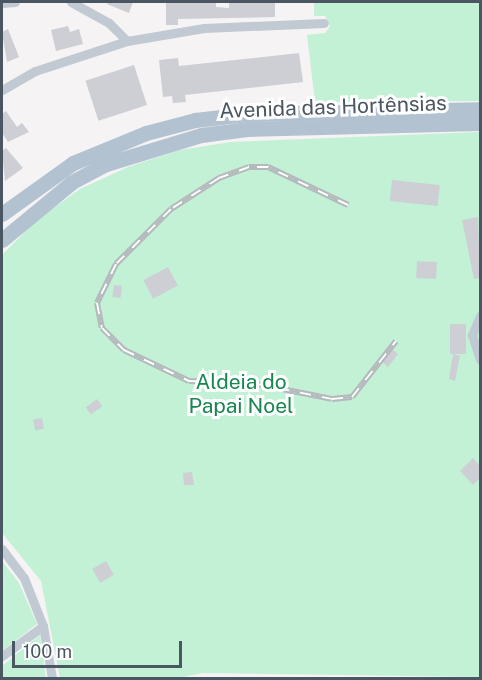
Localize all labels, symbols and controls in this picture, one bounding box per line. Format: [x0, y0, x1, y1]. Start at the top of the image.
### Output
street label: Avenida das Hortênsias [219, 90, 447, 124]
park label: Aldeia do Papai Noel [189, 369, 293, 419]
scale bar [15, 629, 184, 667]
text: 100 m [23, 641, 72, 662]

